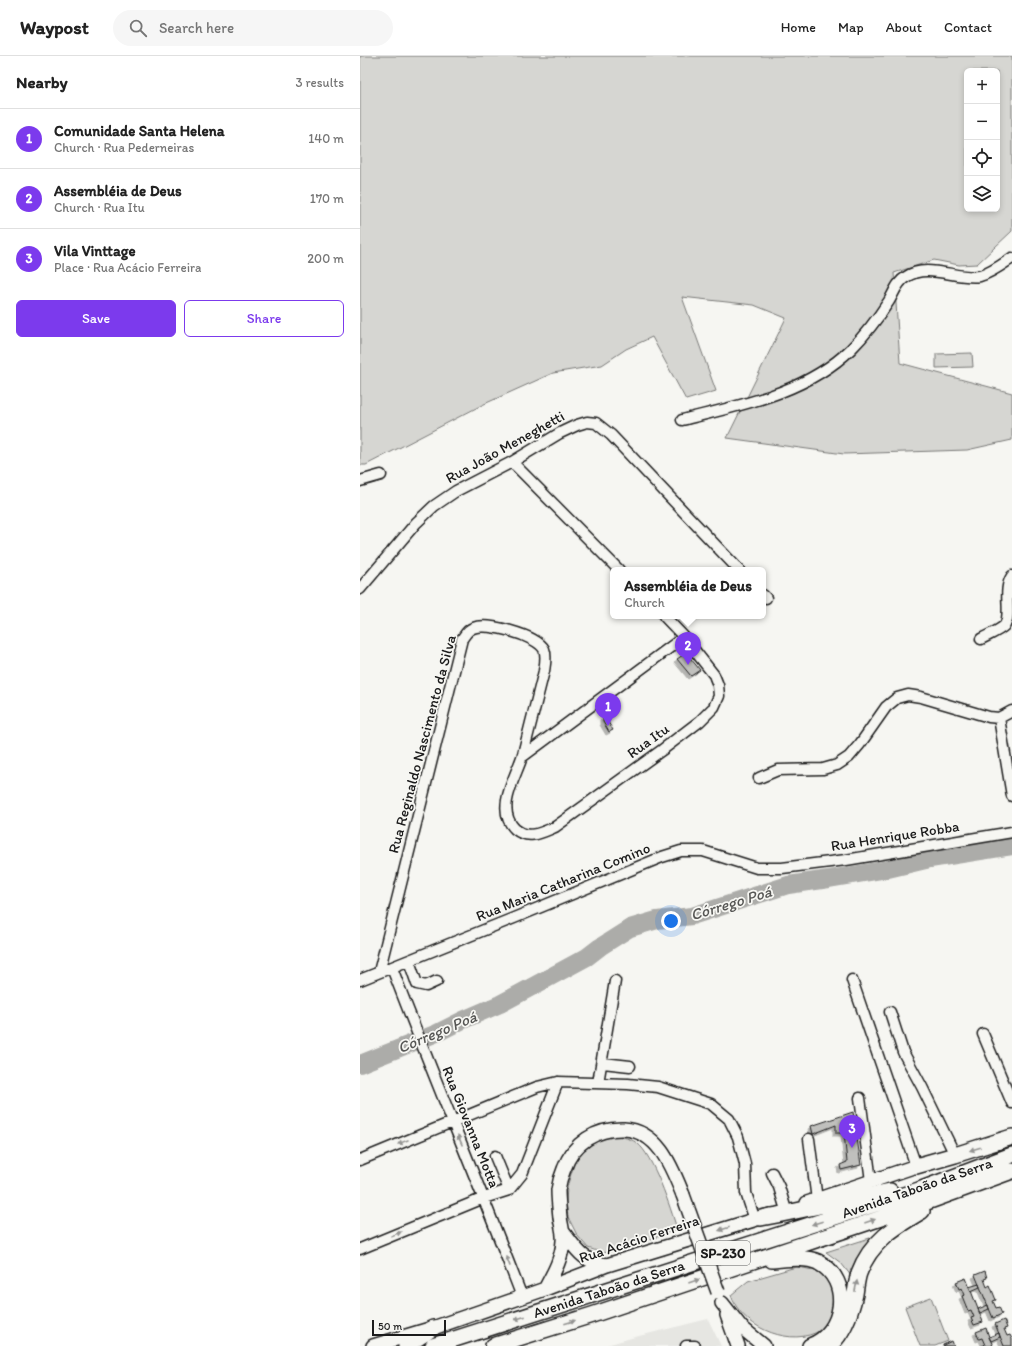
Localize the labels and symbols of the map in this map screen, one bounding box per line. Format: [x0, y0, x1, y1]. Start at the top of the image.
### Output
street label: Rua João Meneghetti [442, 407, 568, 487]
pin: 2 [675, 632, 701, 665]
street label: Rua Reginaldo Nascimento da Silva [384, 633, 460, 855]
pin: 1 [595, 693, 621, 726]
street label: Rua Itu [623, 719, 673, 762]
street label: Rua Henrique Robba [830, 817, 961, 855]
street label: Rua Maria Catharina Comino [473, 839, 653, 925]
water label: Córrego Poá [688, 881, 775, 924]
your location [661, 911, 681, 931]
water label: Córrego Poá [395, 1007, 480, 1057]
street label: Rua Giovanna Motta [438, 1064, 504, 1191]
pin: 3 [839, 1115, 865, 1148]
one-way arrow [456, 1134, 462, 1146]
one-way arrow [397, 1139, 408, 1145]
one-way arrow [969, 1146, 981, 1152]
street label: Avenida Taboão da Serra [839, 1154, 995, 1222]
street label: Rua Acácio Ferreira [577, 1211, 702, 1267]
one-way arrow [864, 1218, 876, 1224]
one-way arrow [810, 1220, 822, 1226]
one-way arrow [717, 1226, 729, 1232]
one-way arrow [391, 1231, 403, 1237]
road number: SP-230 [696, 1241, 750, 1265]
one-way arrow [505, 1254, 511, 1266]
street label: Avenida Taboão da Serra [531, 1256, 687, 1322]
one-way arrow [688, 1277, 700, 1283]
one-way arrow [854, 1280, 860, 1292]
one-way arrow [513, 1315, 525, 1321]
scale bar [372, 1318, 446, 1337]
one-way arrow [565, 1318, 577, 1324]

